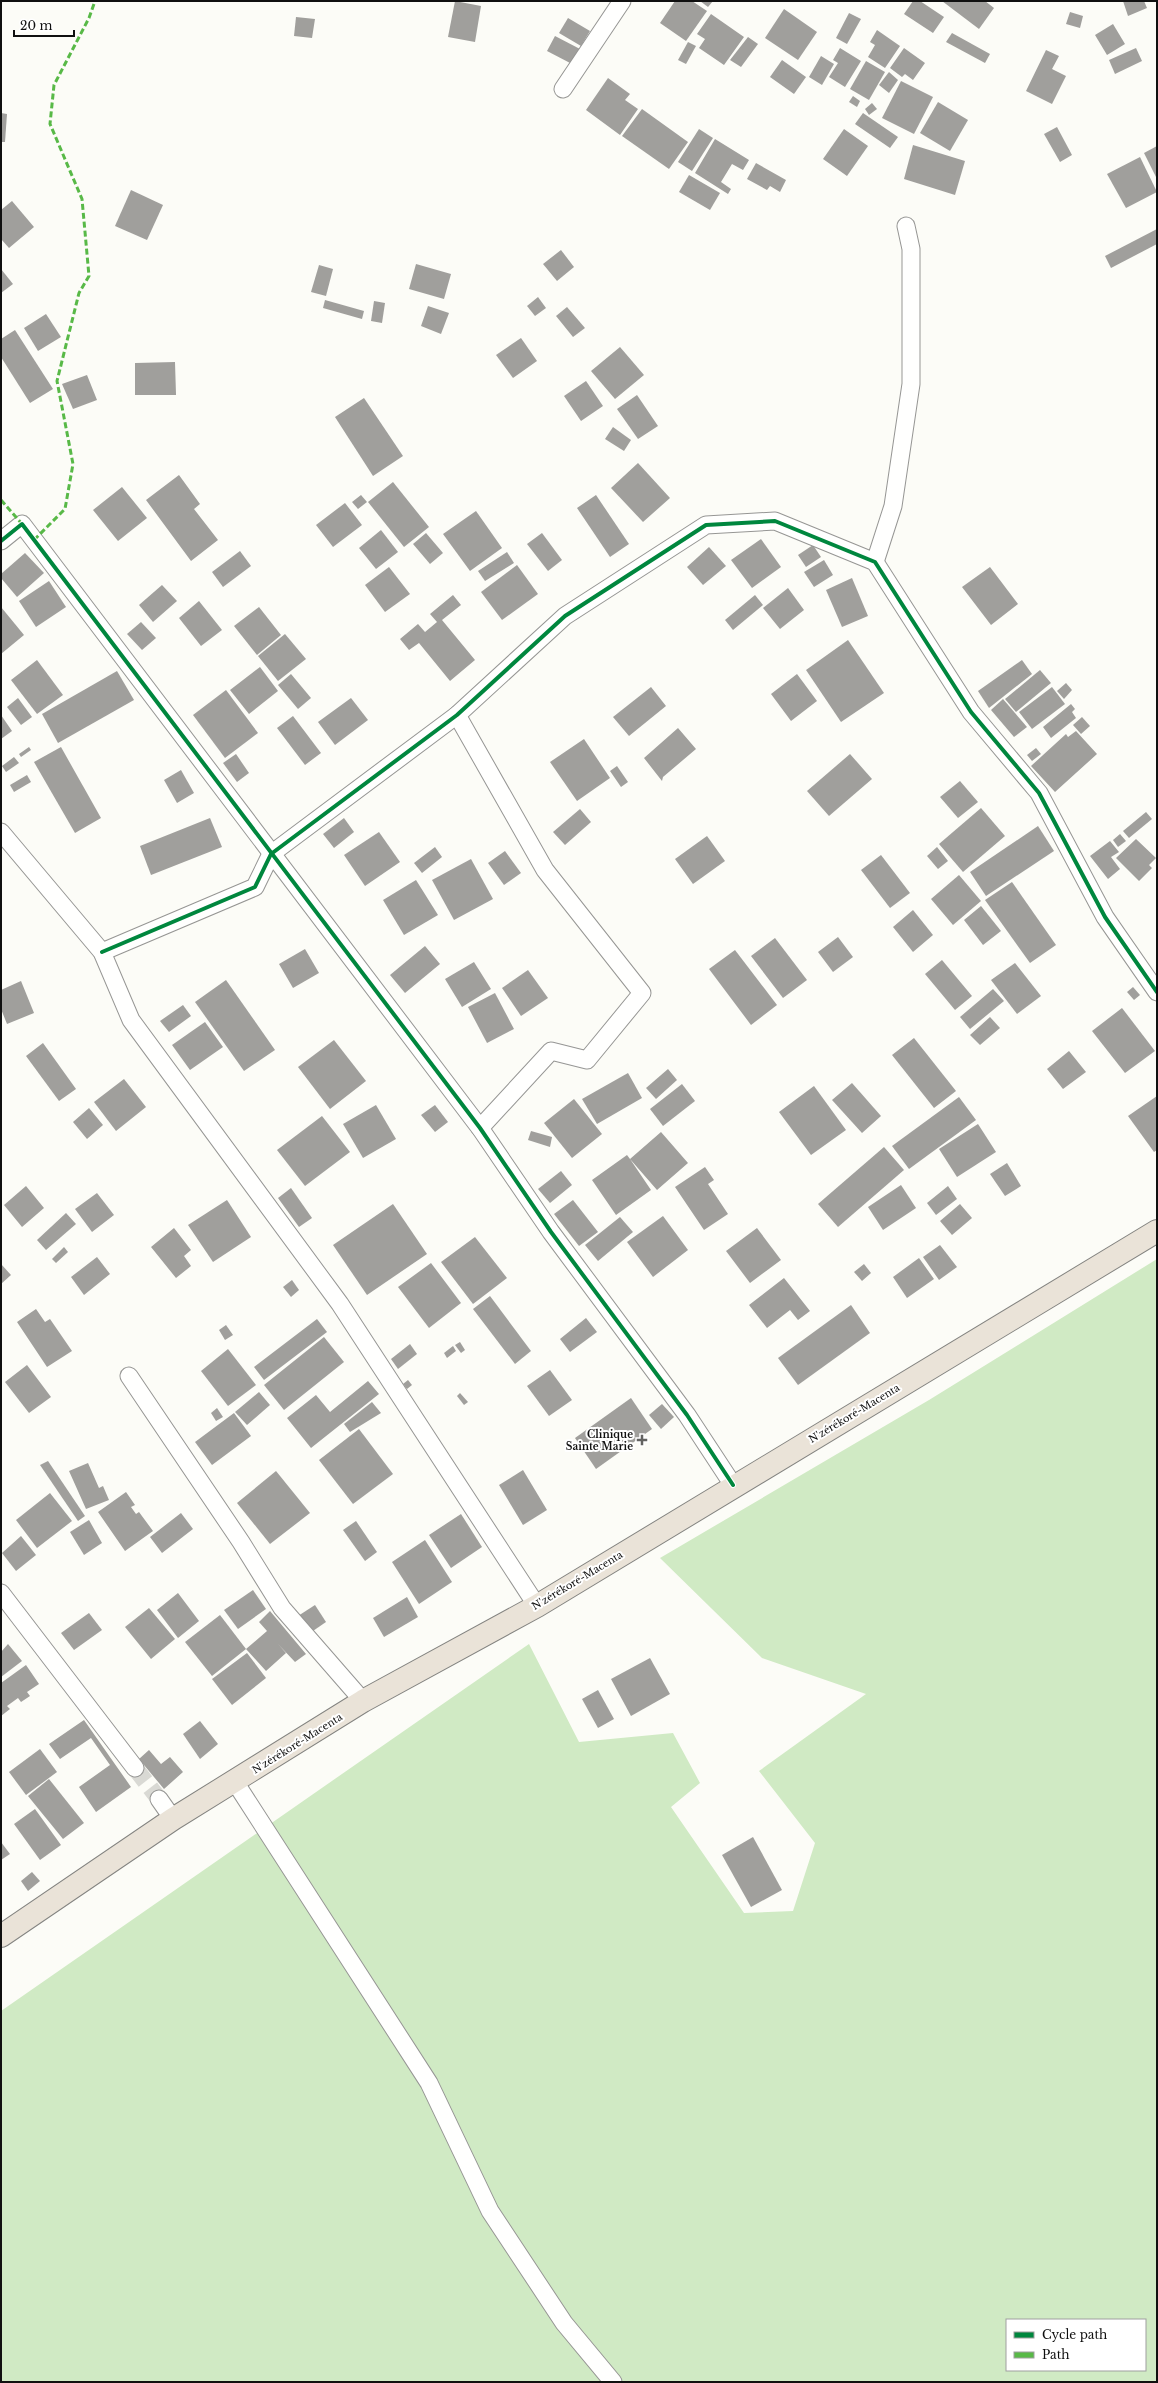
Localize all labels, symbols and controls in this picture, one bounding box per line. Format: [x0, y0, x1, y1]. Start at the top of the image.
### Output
scale bar [14, 12, 74, 38]
text: 20 m [20, 18, 52, 33]
street label: N'zérékoré-Macenta [806, 1381, 903, 1446]
place label: Clinique Sainte Marie [566, 1428, 633, 1453]
marker: Clinique Sainte Marie [636, 1434, 648, 1446]
street label: N'zérékoré-Macenta [529, 1548, 626, 1613]
street label: N'zérékoré-Macenta [250, 1710, 345, 1776]
legend [1006, 2319, 1146, 2371]
text: Cycle path [1042, 2327, 1107, 2342]
text: Path [1042, 2347, 1070, 2362]

